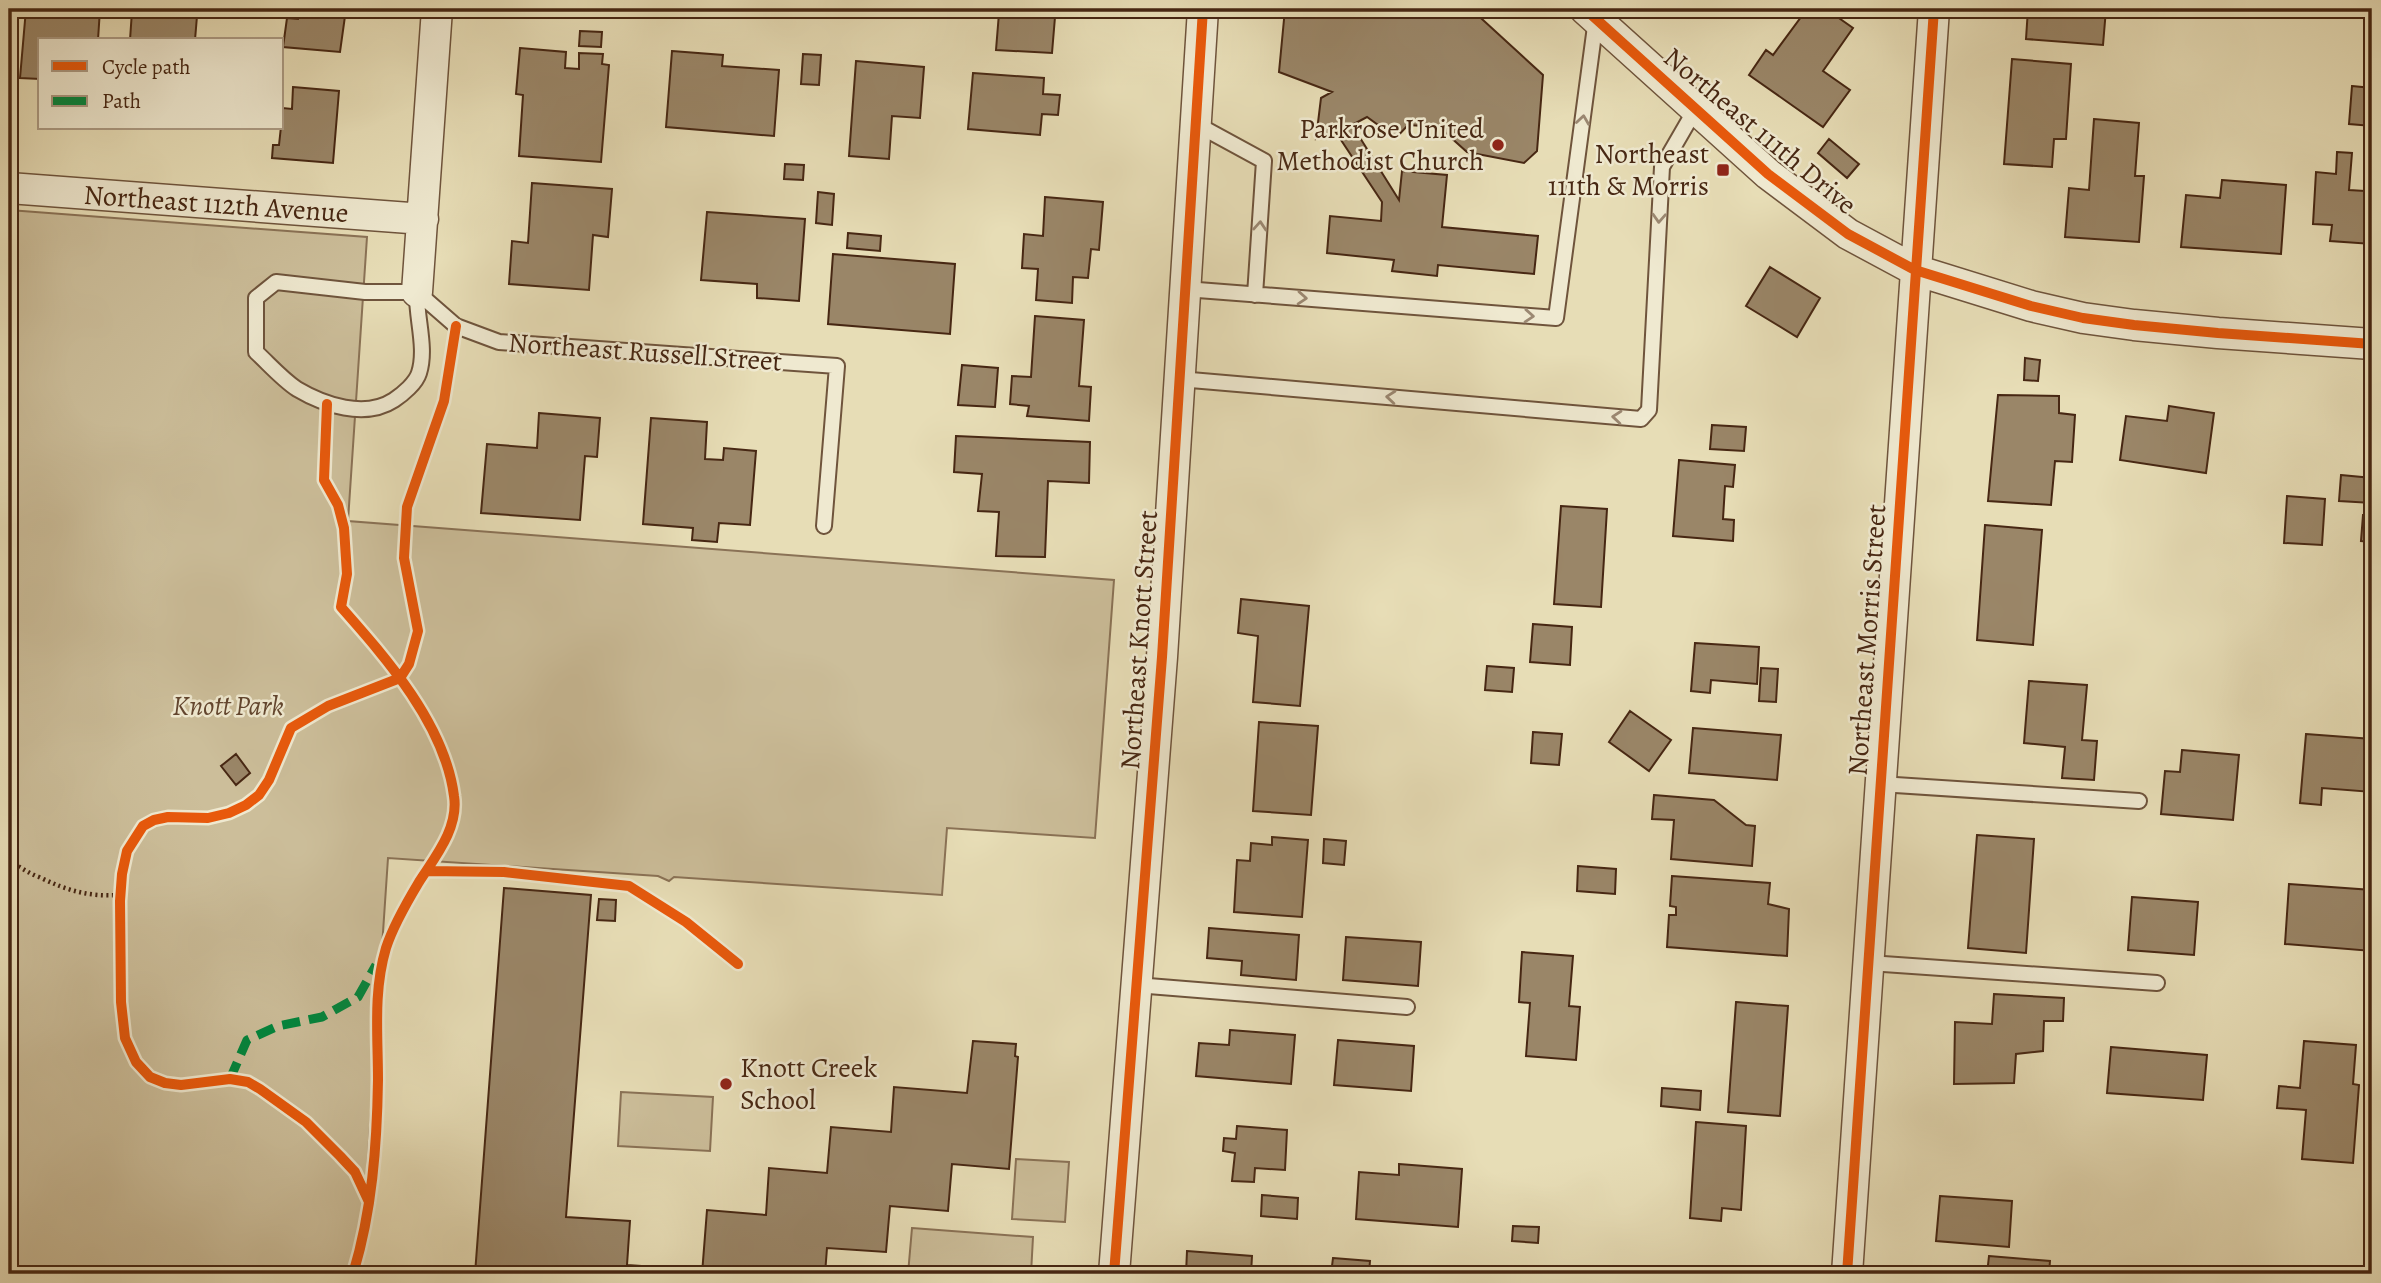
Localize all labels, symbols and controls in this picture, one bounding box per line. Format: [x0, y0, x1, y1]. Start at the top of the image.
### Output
legend [38, 38, 284, 130]
street label: Northeast 111th Drive [1655, 39, 1865, 223]
text: Cycle path [102, 53, 191, 81]
text: Path [102, 87, 141, 115]
place label: Parkrose United Methodist Church [1276, 110, 1485, 180]
one-way arrow [1575, 114, 1590, 126]
place label: Northeast 111th & Morris [1548, 135, 1709, 205]
marker: Parkrose United Methodist Church [1490, 137, 1506, 153]
marker: Northeast 111th & Morris [1715, 162, 1731, 178]
street label: Northeast 112th Avenue [82, 176, 350, 232]
one-way arrow [1652, 213, 1667, 224]
one-way arrow [1252, 221, 1267, 232]
one-way arrow [1297, 290, 1308, 305]
one-way arrow [1524, 308, 1535, 323]
street label: Northeast Russell Street [507, 323, 783, 381]
one-way arrow [1385, 390, 1396, 405]
one-way arrow [1611, 410, 1622, 425]
street label: Northeast Morris Street [1839, 503, 1895, 777]
street label: Northeast Knott Street [1111, 509, 1167, 771]
park label: Knott Park [172, 687, 284, 725]
place label: Knott Creek School [740, 1049, 877, 1119]
marker: Knott Creek School [718, 1076, 734, 1092]

